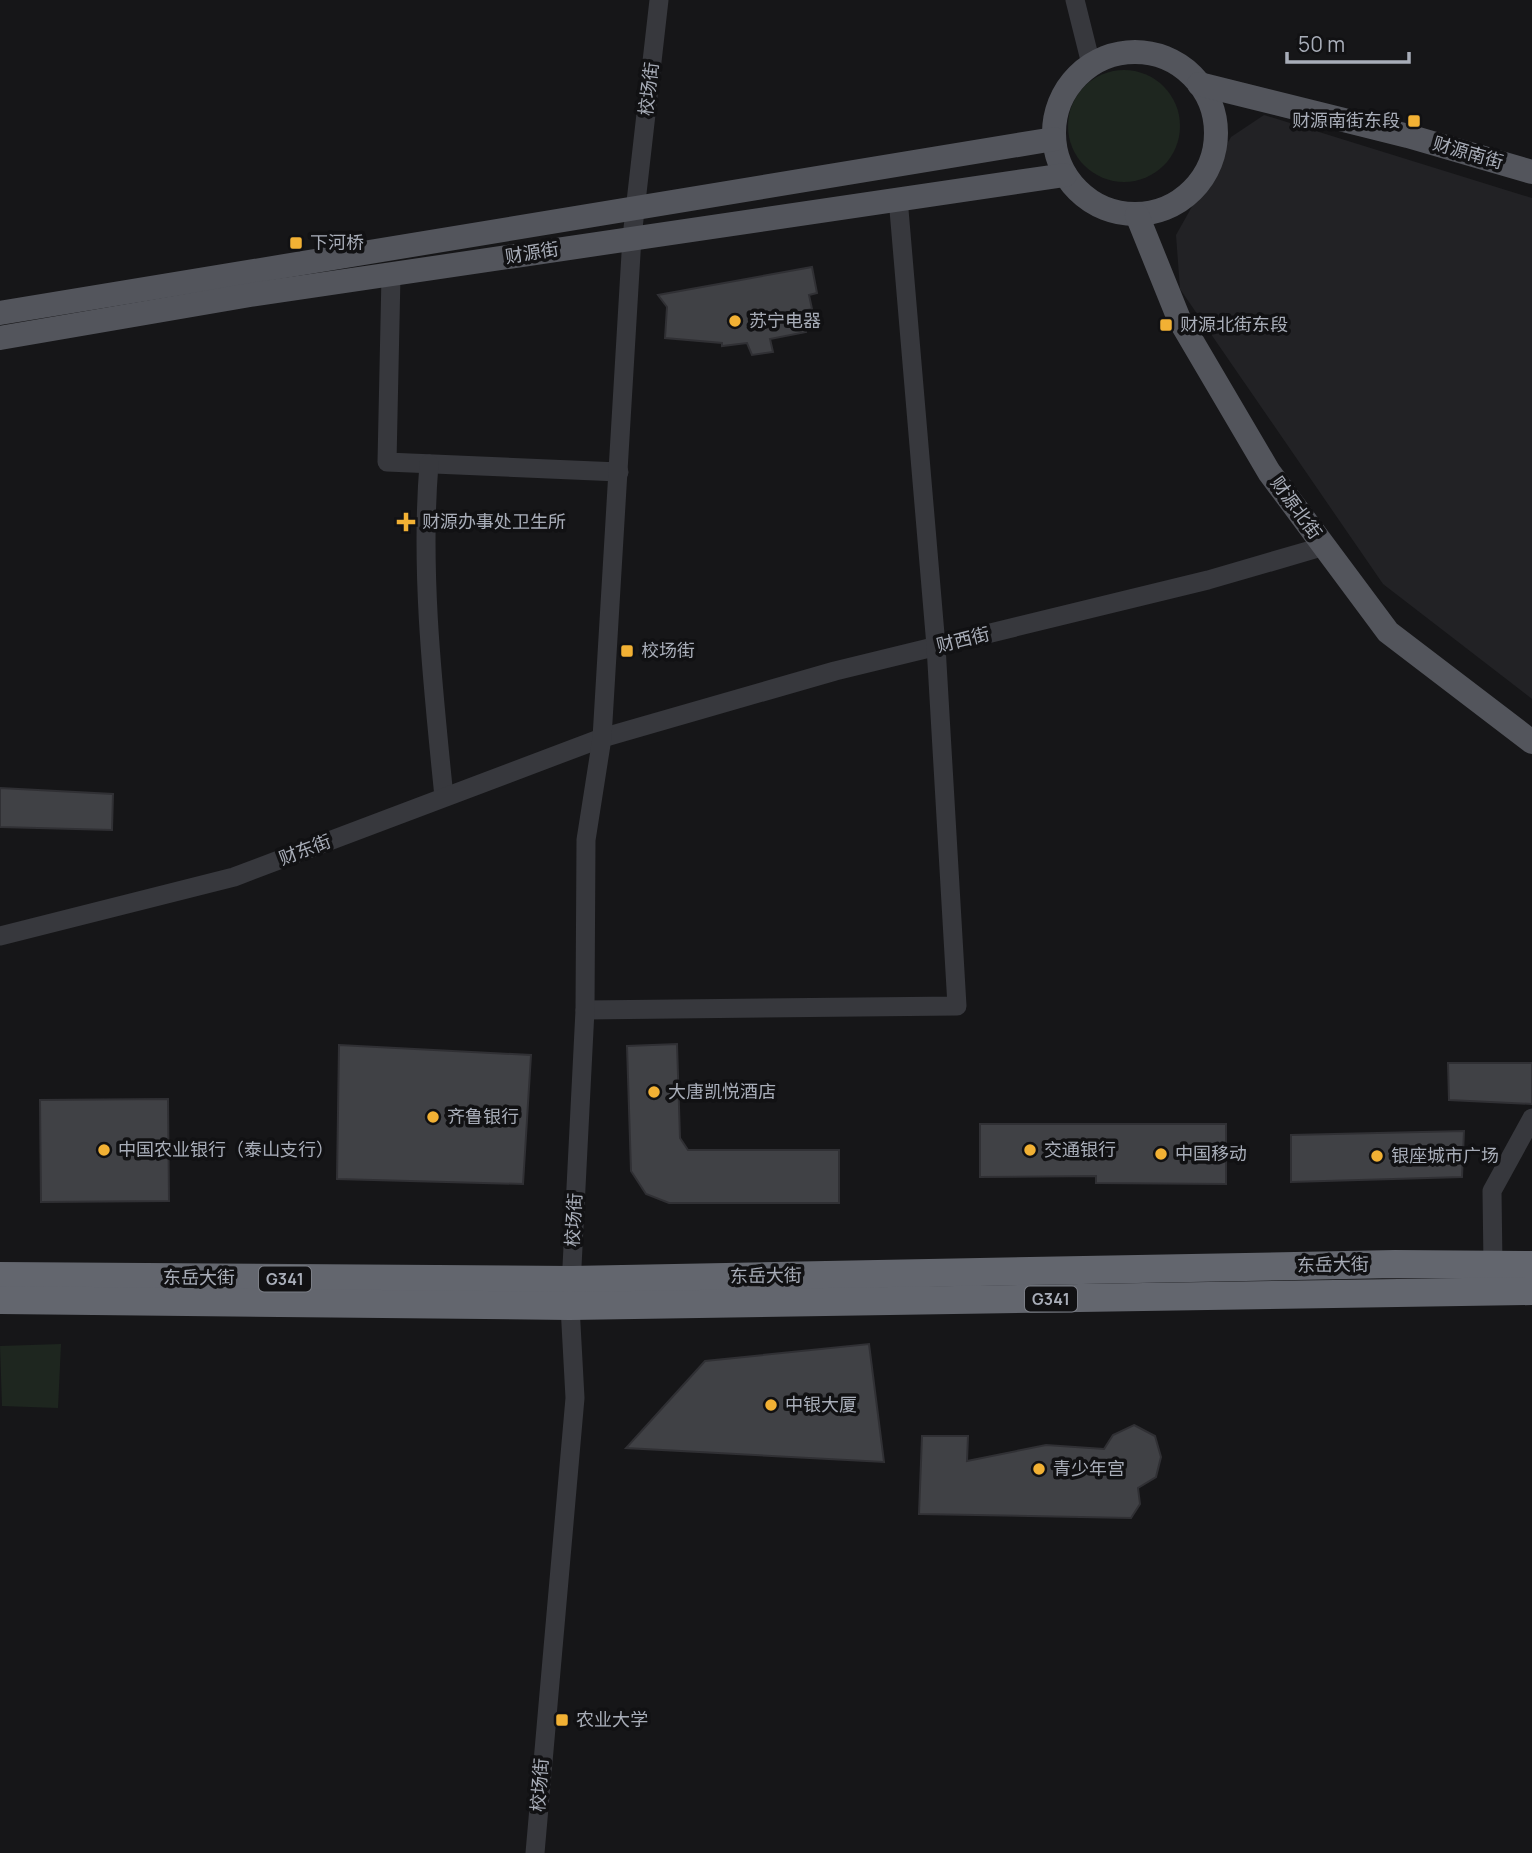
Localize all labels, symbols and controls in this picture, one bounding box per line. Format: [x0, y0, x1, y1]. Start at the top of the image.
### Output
scale bar [1287, 21, 1410, 65]
text: 50 m [1298, 30, 1345, 58]
street label: 校场街 [633, 61, 663, 117]
place label: 财源南街东段 [1292, 108, 1400, 132]
marker: 财源南街东段 [1406, 113, 1422, 129]
street label: 财源南街 [1430, 131, 1506, 173]
place label: 下河桥 [310, 230, 364, 254]
marker: 下河桥 [288, 235, 304, 251]
street label: 财源街 [503, 236, 560, 268]
place label: 苏宁电器 [749, 308, 821, 332]
place label: 财源北街东段 [1180, 312, 1288, 336]
marker: 苏宁电器 [727, 313, 743, 329]
marker: 财源北街东段 [1158, 317, 1174, 333]
street label: 财源北街 [1266, 471, 1328, 544]
place label: 财源办事处卫生所 [422, 509, 566, 533]
marker: 财源办事处卫生所 [396, 512, 416, 532]
street label: 财西街 [934, 621, 992, 657]
place label: 校场街 [641, 638, 695, 662]
marker: 校场街 [619, 643, 635, 659]
street label: 财东街 [275, 828, 334, 870]
place label: 大唐凯悦酒店 [668, 1079, 776, 1103]
marker: 大唐凯悦酒店 [646, 1084, 662, 1100]
place label: 齐鲁银行 [447, 1104, 519, 1128]
marker: 齐鲁银行 [425, 1109, 441, 1125]
place label: 中国农业银行（泰山支行） [118, 1137, 334, 1161]
place label: 交通银行 [1044, 1137, 1116, 1161]
place label: 中国移动 [1175, 1141, 1247, 1165]
marker: 中国农业银行（泰山支行） [96, 1142, 112, 1158]
marker: 交通银行 [1022, 1142, 1038, 1158]
place label: 银座城市广场 [1391, 1143, 1499, 1167]
marker: 中国移动 [1153, 1146, 1169, 1162]
marker: 银座城市广场 [1369, 1148, 1385, 1164]
street label: 校场街 [560, 1192, 586, 1248]
street label: 东岳大街 [1297, 1251, 1369, 1277]
street label: 东岳大街 [730, 1262, 802, 1288]
street label: 东岳大街 [163, 1265, 235, 1289]
road number: G341 [259, 1266, 311, 1292]
road number: G341 [1025, 1287, 1077, 1312]
place label: 中银大厦 [785, 1392, 857, 1416]
marker: 中银大厦 [763, 1397, 779, 1413]
place label: 青少年宫 [1053, 1456, 1125, 1480]
marker: 青少年宫 [1031, 1461, 1047, 1477]
place label: 农业大学 [576, 1707, 648, 1731]
marker: 农业大学 [554, 1712, 570, 1728]
street label: 校场街 [525, 1757, 553, 1813]

